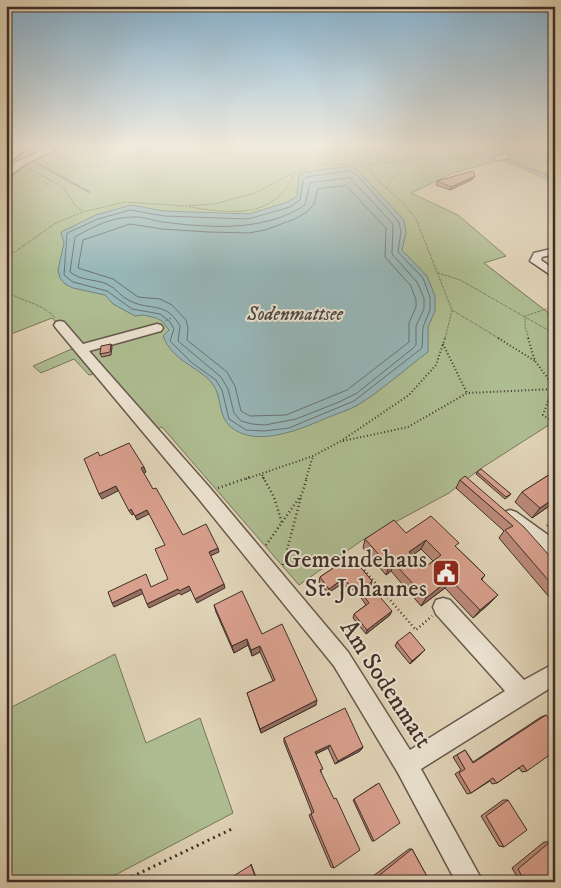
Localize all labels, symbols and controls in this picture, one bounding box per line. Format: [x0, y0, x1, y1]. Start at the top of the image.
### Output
water label: Sodenmattsee [246, 303, 343, 326]
place label: Gemeindehaus St. Johannes [284, 544, 427, 604]
public building icon: Gemeindehaus St. Johannes [431, 558, 461, 588]
street label: Am Sodenmatt [333, 614, 439, 754]

